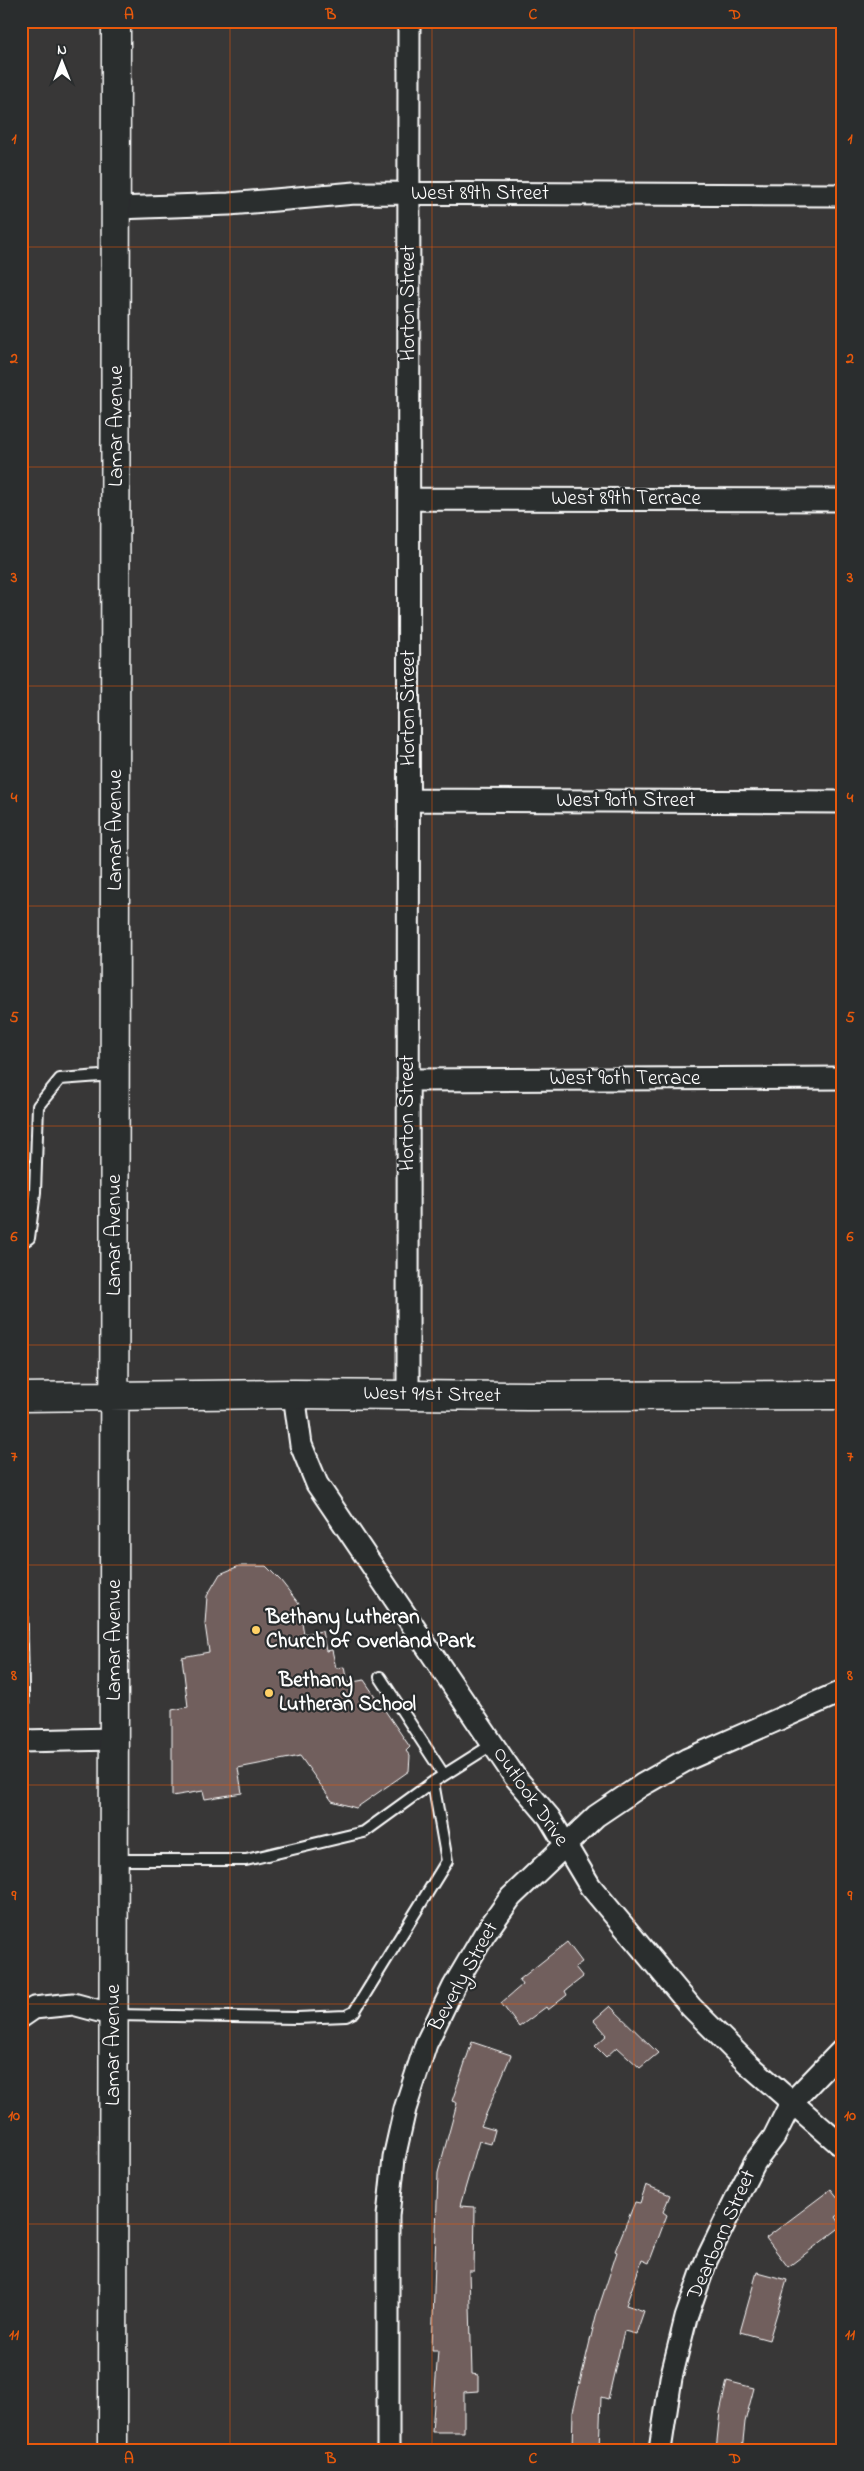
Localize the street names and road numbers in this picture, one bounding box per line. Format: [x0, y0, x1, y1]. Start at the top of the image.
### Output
street label: West 89th Street [411, 179, 549, 209]
street label: Horton Street [394, 245, 424, 361]
street label: Lamar Avenue [102, 365, 132, 487]
street label: West 89th Terrace [551, 484, 701, 514]
street label: Horton Street [394, 650, 424, 766]
street label: Lamar Avenue [101, 769, 131, 891]
street label: West 90th Street [556, 786, 696, 816]
street label: Horton Street [393, 1055, 423, 1171]
street label: West 90th Terrace [550, 1064, 701, 1094]
street label: Lamar Avenue [100, 1174, 130, 1296]
street label: West 91st Street [363, 1379, 501, 1411]
street label: Lamar Avenue [100, 1579, 130, 1701]
street label: Outlook Drive [484, 1741, 576, 1854]
street label: Beverly Street [421, 1917, 508, 2039]
street label: Lamar Avenue [99, 1984, 129, 2106]
street label: Dearborn Street [679, 2165, 764, 2306]

